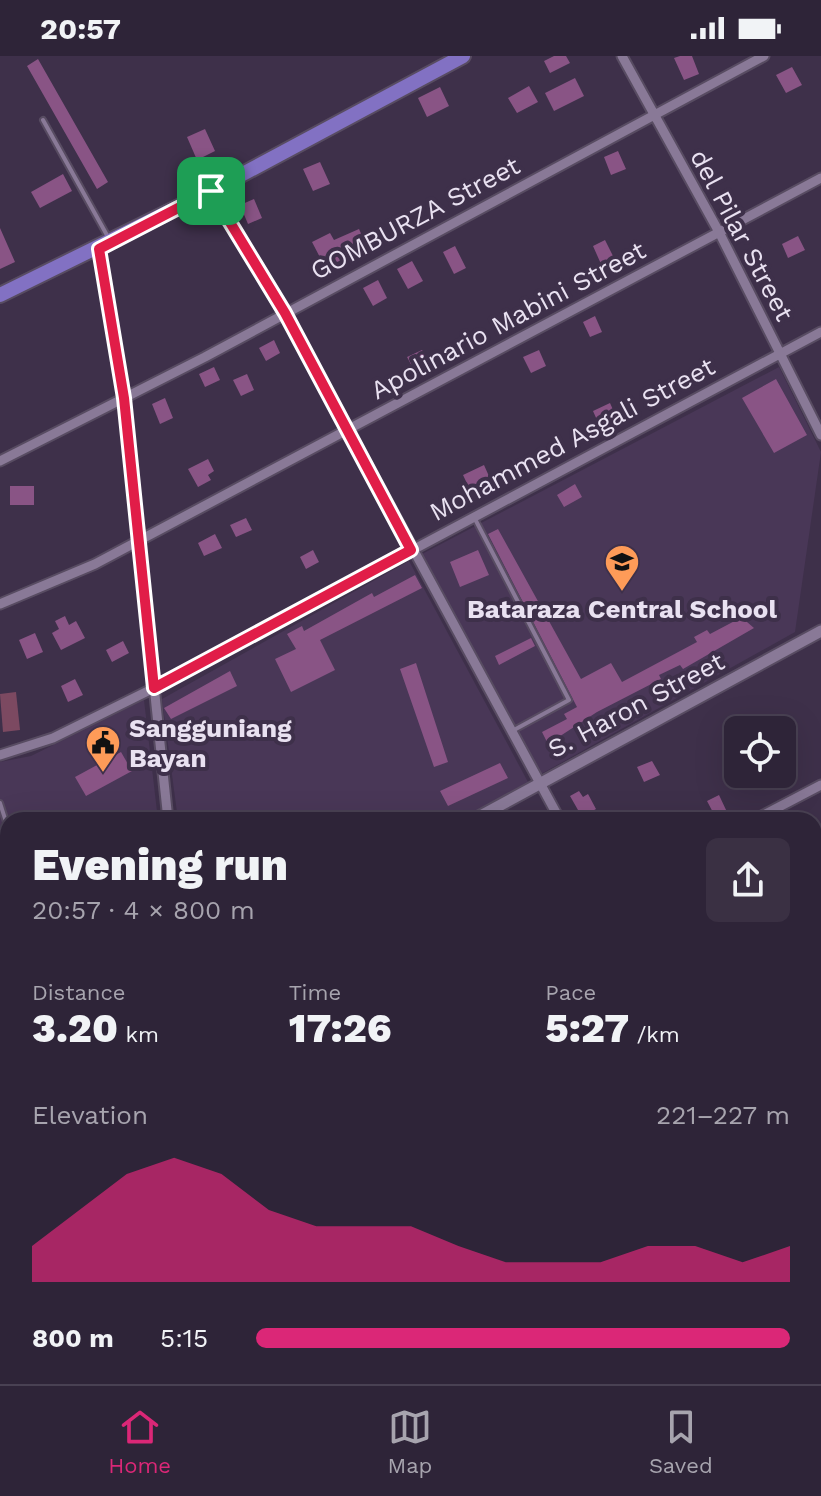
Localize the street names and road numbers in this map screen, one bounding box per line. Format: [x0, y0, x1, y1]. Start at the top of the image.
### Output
street label: del Pilar Street [684, 144, 800, 326]
street label: GOMBURZA Street [305, 150, 525, 286]
street label: Apolinario Mabini Street [365, 235, 651, 405]
street label: Mohammed Asgali Street [424, 351, 720, 527]
street label: S. Haron Street [543, 646, 729, 764]

